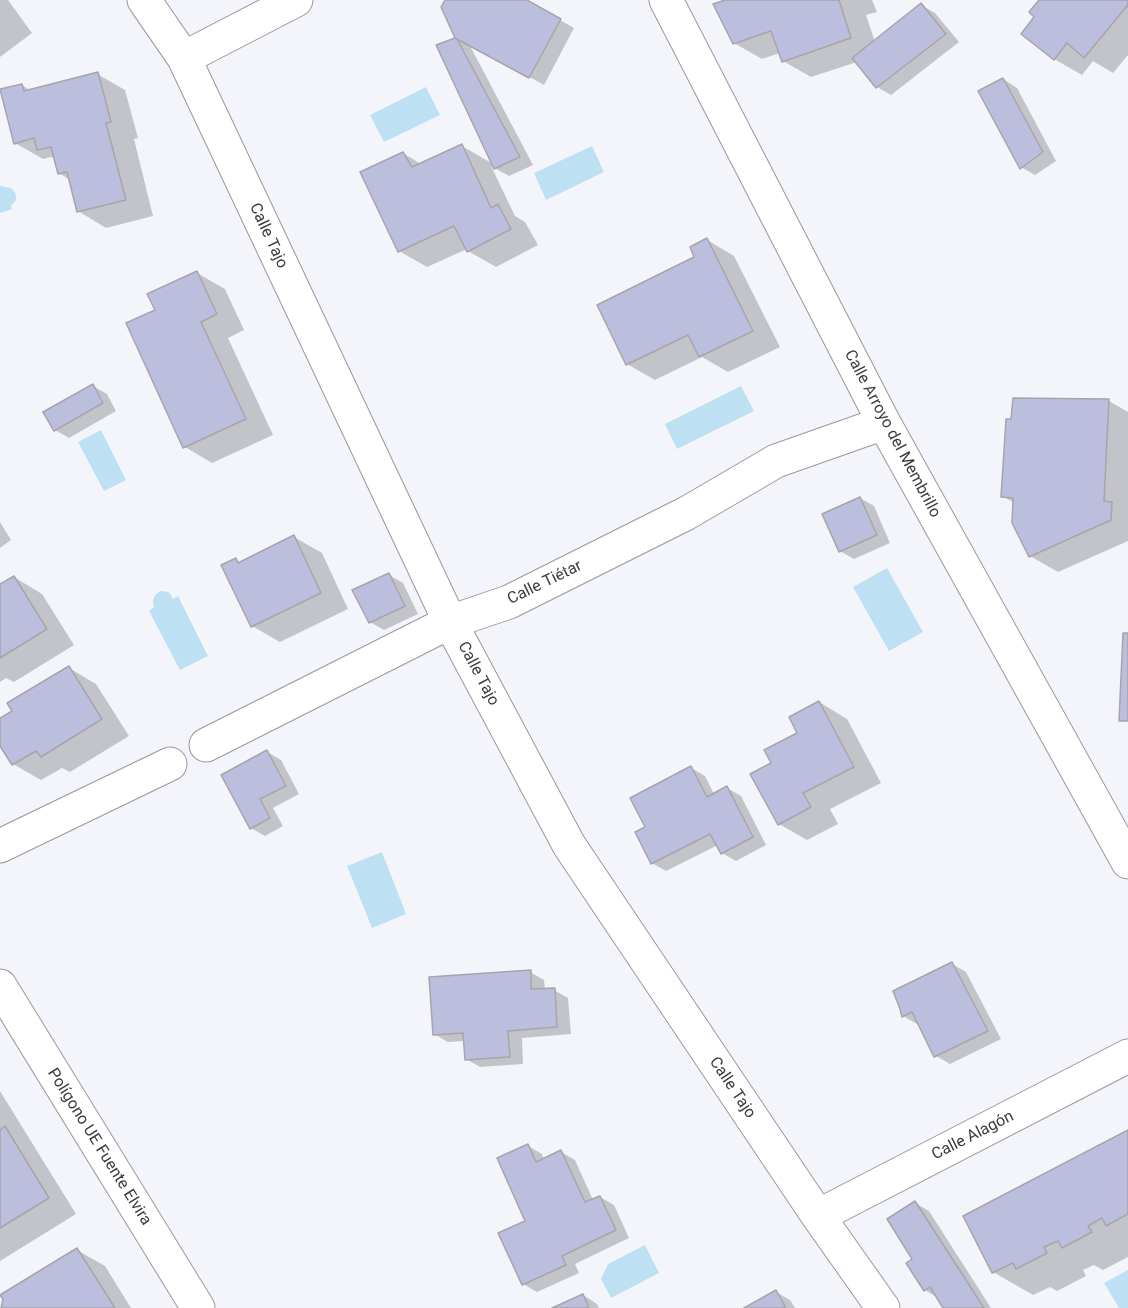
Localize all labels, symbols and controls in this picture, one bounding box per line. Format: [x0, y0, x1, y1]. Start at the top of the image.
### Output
street label: Calle Tajo [245, 200, 291, 272]
street label: Calle Arroyo del Membrillo [840, 347, 944, 521]
street label: Calle Tiétar [505, 557, 585, 609]
street label: Calle Tajo [453, 639, 503, 709]
street label: Calle Tajo [705, 1054, 759, 1122]
street label: Polígono UE Fuente Elvira [43, 1065, 155, 1229]
street label: Calle Alagón [929, 1107, 1017, 1165]

